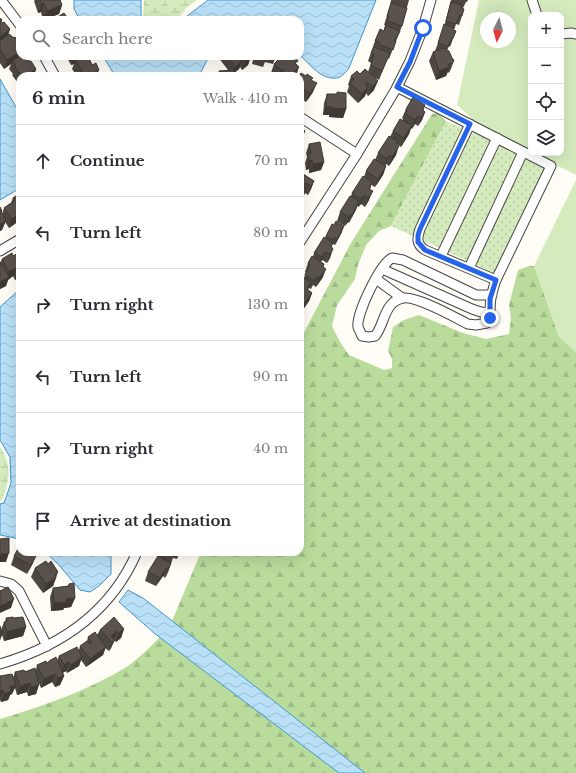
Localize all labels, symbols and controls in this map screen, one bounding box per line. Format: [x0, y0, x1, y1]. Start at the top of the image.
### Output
north arrow [480, 12, 516, 48]
map controls [528, 12, 564, 156]
button: + [528, 12, 564, 48]
search box [16, 16, 304, 60]
route start [414, 19, 432, 37]
icon: search [30, 27, 52, 49]
text: Search here [62, 29, 153, 48]
button: − [528, 48, 564, 84]
button: locate [528, 84, 564, 120]
text: 6 min [32, 88, 85, 109]
text: Walk · 410 m [203, 90, 288, 107]
button: layers [528, 120, 564, 156]
icon: ahead [32, 150, 54, 172]
text: Continue [70, 151, 145, 170]
text: 70 m [255, 152, 288, 169]
icon: left [32, 222, 54, 244]
text: Turn left [70, 223, 141, 242]
text: 80 m [253, 224, 288, 241]
icon: right [32, 294, 54, 316]
text: Turn right [70, 295, 153, 314]
text: 130 m [247, 296, 288, 313]
route end [481, 309, 499, 327]
icon: left [32, 366, 54, 388]
text: Turn left [70, 367, 141, 386]
text: 90 m [253, 368, 288, 385]
icon: right [32, 438, 54, 460]
text: Turn right [70, 439, 153, 458]
text: 40 m [253, 440, 288, 457]
icon: arrive [32, 510, 54, 532]
text: Arrive at destination [70, 511, 231, 530]

